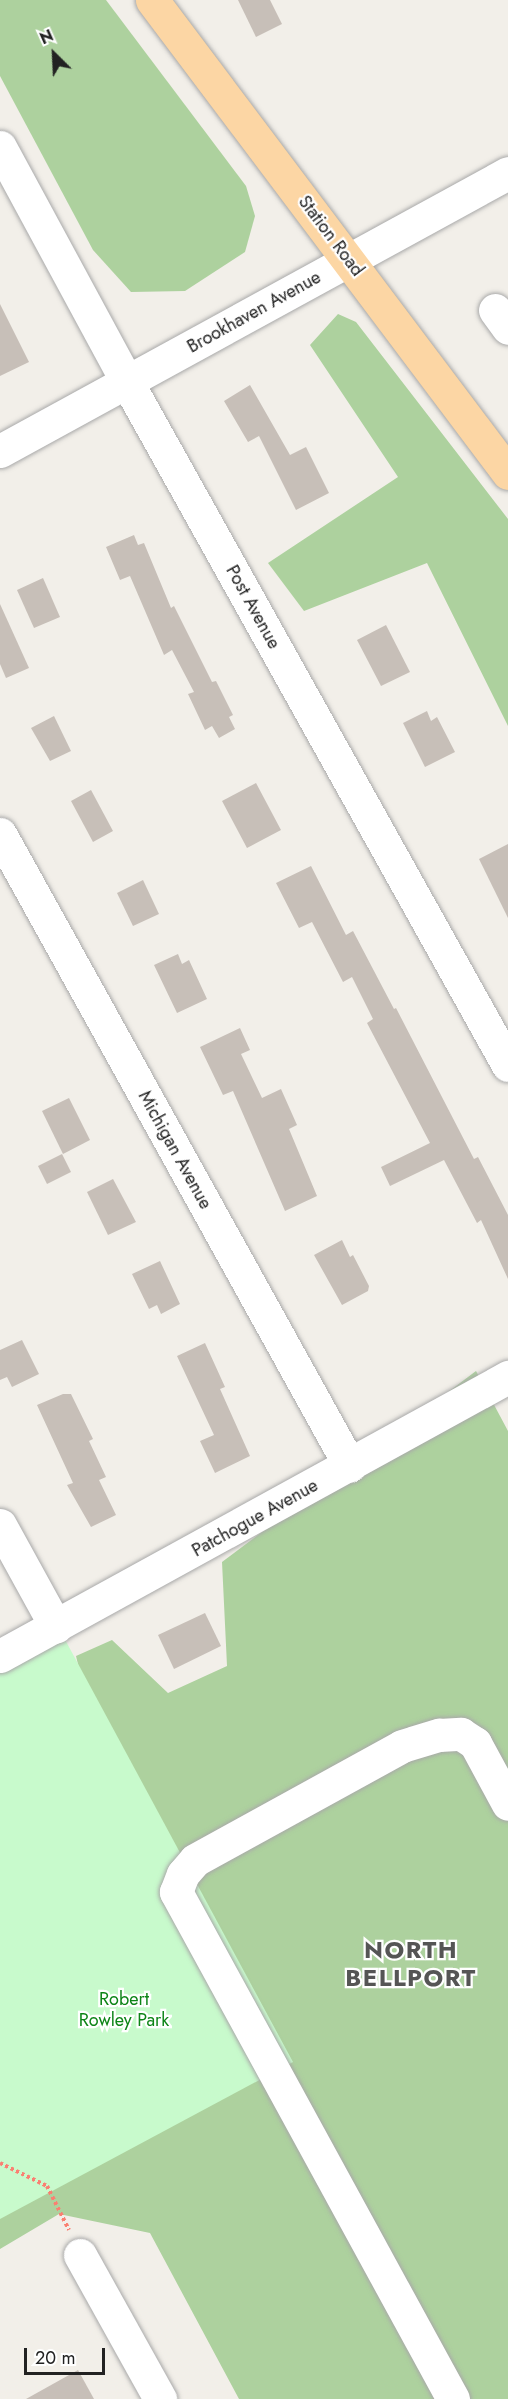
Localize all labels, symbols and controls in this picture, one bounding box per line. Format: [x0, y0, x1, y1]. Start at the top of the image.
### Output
north arrow [24, 24, 84, 84]
text: N [36, 24, 57, 50]
street label: Station Road [294, 191, 368, 281]
street label: Brookhaven Avenue [183, 266, 325, 358]
street label: Post Avenue [221, 561, 285, 653]
street label: Michigan Avenue [134, 1087, 216, 1213]
street label: Patchogue Avenue [188, 1474, 322, 1562]
district label: NORTH BELLPORT [345, 1936, 477, 1992]
park label: Robert Rowley Park [79, 1989, 169, 2032]
scale bar [27, 2336, 108, 2374]
text: 20 m [35, 2345, 75, 2371]

